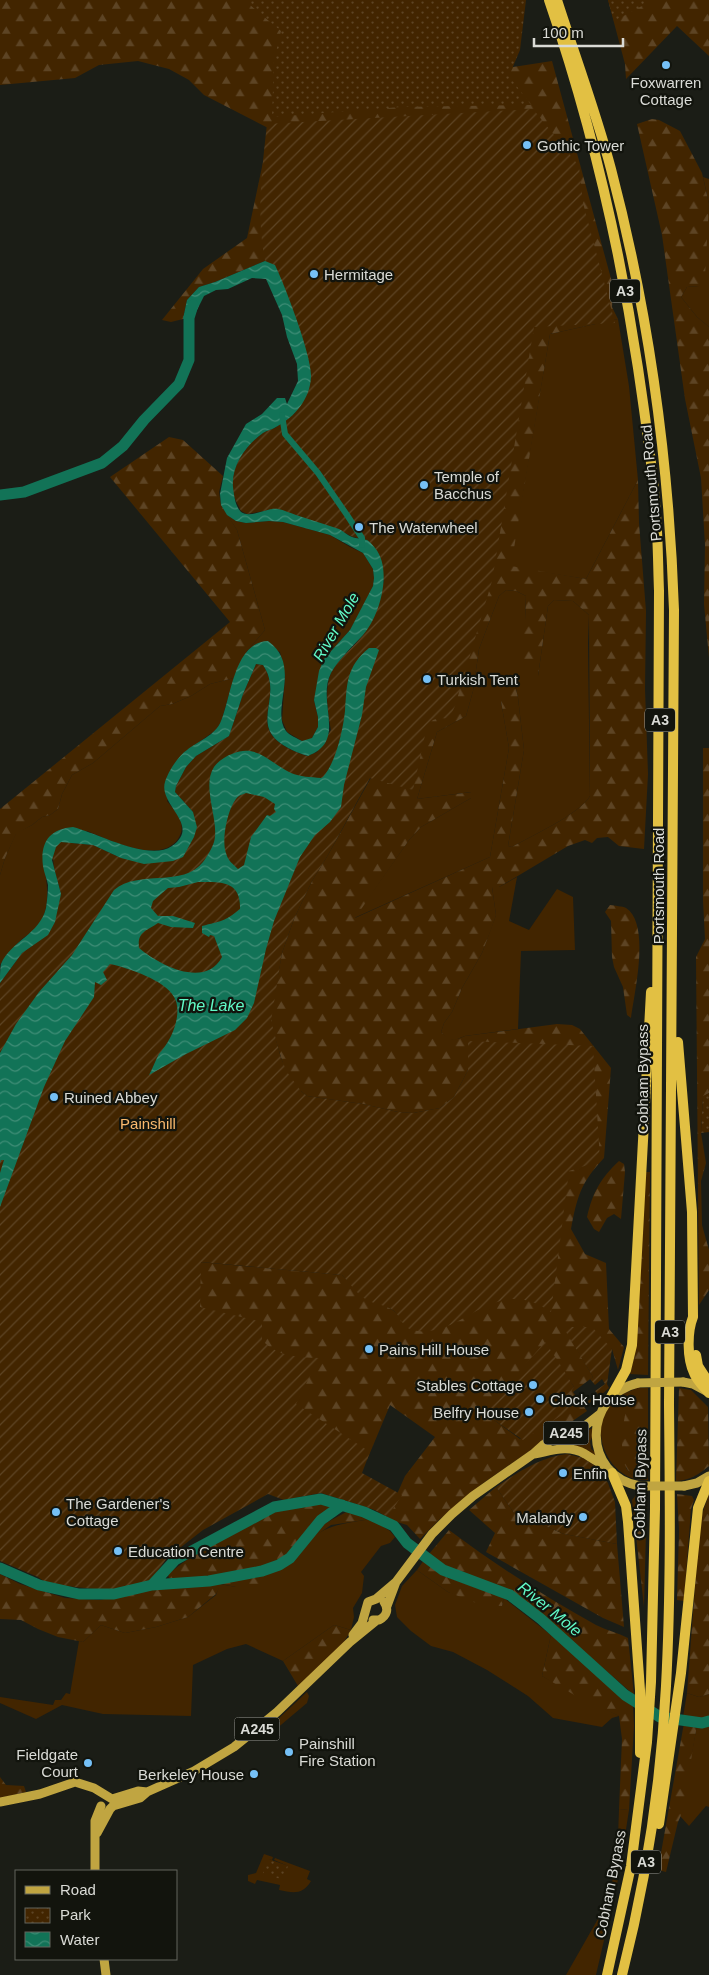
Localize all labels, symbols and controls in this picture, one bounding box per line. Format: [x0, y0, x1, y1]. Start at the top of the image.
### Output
scale bar [534, 15, 623, 47]
text: 100 m [542, 24, 584, 41]
marker: Foxwarren Cottage [660, 59, 672, 71]
place label: Foxwarren Cottage [631, 74, 701, 108]
place label: Gothic Tower [537, 137, 624, 154]
marker: Gothic Tower [521, 139, 533, 151]
place label: Hermitage [324, 266, 393, 283]
marker: Hermitage [308, 268, 320, 280]
road number: A3 [610, 280, 640, 302]
street label: Portsmouth Road [637, 424, 665, 542]
place label: Temple of Bacchus [434, 468, 500, 502]
marker: Temple of Bacchus [418, 479, 430, 491]
place label: The Waterwheel [369, 519, 478, 536]
marker: The Waterwheel [353, 521, 365, 533]
water label: River Mole [310, 590, 363, 664]
place label: Turkish Tent [437, 671, 519, 688]
marker: Turkish Tent [421, 673, 433, 685]
road number: A3 [645, 708, 675, 732]
street label: Portsmouth Road [650, 828, 667, 944]
water label: The Lake [178, 997, 244, 1014]
street label: Cobham Bypass [634, 1024, 651, 1134]
place label: Ruined Abbey [64, 1089, 158, 1106]
marker: Ruined Abbey [48, 1091, 60, 1103]
park label: Painshill [120, 1115, 176, 1132]
road number: A3 [655, 1320, 685, 1344]
place label: Pains Hill House [379, 1341, 489, 1358]
marker: Pains Hill House [363, 1343, 375, 1355]
place label: Stables Cottage [416, 1377, 523, 1394]
marker: Stables Cottage [527, 1379, 539, 1391]
place label: Clock House [550, 1391, 635, 1408]
marker: Clock House [534, 1393, 546, 1405]
place label: Belfry House [433, 1404, 519, 1421]
marker: Belfry House [523, 1406, 535, 1418]
road number: A245 [544, 1422, 588, 1445]
street label: Cobham Bypass [631, 1429, 649, 1539]
place label: Enfin [573, 1465, 607, 1482]
marker: Enfin [557, 1467, 569, 1479]
place label: The Gardener's Cottage [66, 1495, 170, 1529]
marker: The Gardener's Cottage [50, 1506, 62, 1518]
place label: Malandy [516, 1509, 573, 1526]
marker: Malandy [577, 1511, 589, 1523]
place label: Education Centre [128, 1543, 244, 1560]
marker: Education Centre [112, 1545, 124, 1557]
water label: River Mole [515, 1578, 585, 1640]
road number: A245 [234, 1718, 280, 1740]
place label: Painshill Fire Station [299, 1735, 376, 1769]
place label: Fieldgate Court [16, 1746, 79, 1780]
marker: Painshill Fire Station [283, 1746, 295, 1758]
marker: Fieldgate Court [82, 1757, 94, 1769]
place label: Berkeley House [138, 1766, 244, 1783]
marker: Berkeley House [248, 1768, 260, 1780]
street label: Cobham Bypass [591, 1828, 629, 1940]
road number: A3 [631, 1850, 661, 1874]
legend [15, 1870, 178, 1960]
text: Road [60, 1881, 96, 1898]
text: Park [60, 1906, 91, 1923]
text: Water [60, 1931, 99, 1948]

